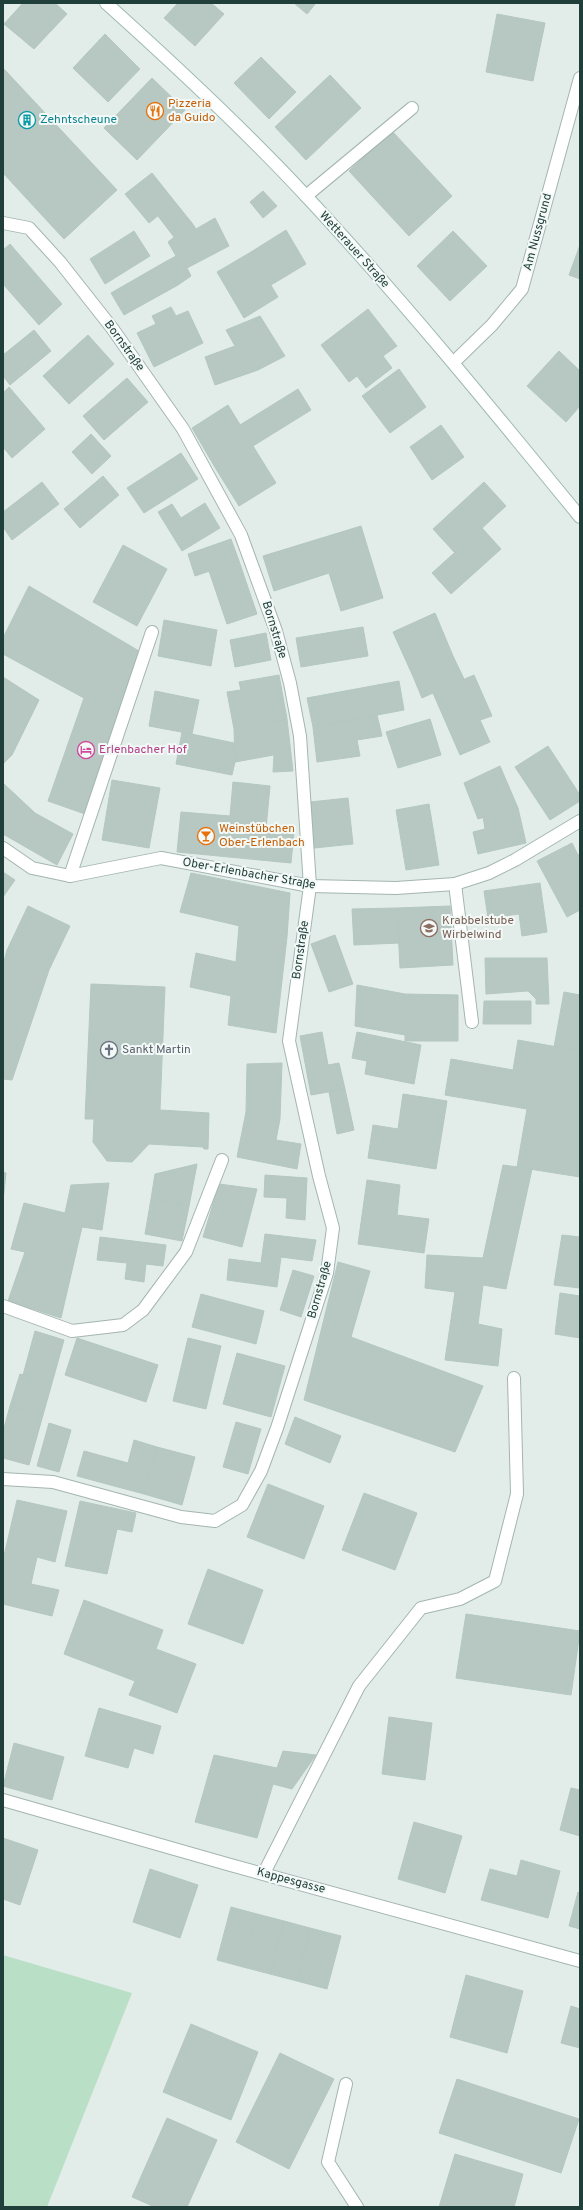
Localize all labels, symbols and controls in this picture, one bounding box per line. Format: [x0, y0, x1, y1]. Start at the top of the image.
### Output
place label: Pizzeria da Guido [168, 96, 216, 126]
restaurant icon: Pizzeria da Guido [145, 101, 165, 121]
building icon: Zehntscheune [17, 110, 37, 130]
place label: Zehntscheune [40, 112, 117, 128]
street label: Am Nussgrund [520, 192, 556, 272]
street label: Wetterauer Straße [315, 208, 393, 292]
street label: Bornstraße [100, 317, 148, 375]
street label: Bornstraße [258, 599, 290, 661]
hotel icon: Erlenbacher Hof [76, 740, 96, 760]
place label: Erlenbacher Hof [99, 742, 187, 758]
place label: Weinstübchen Ober-Erlenbach [219, 821, 305, 851]
bar icon: Weinstübchen Ober-Erlenbach [196, 826, 216, 846]
street label: Ober-Erlenbacher Straße [181, 854, 317, 894]
place label: Krabbelstube Wirbelwind [442, 913, 514, 943]
school or university icon: Krabbelstube Wirbelwind [419, 918, 439, 938]
street label: Bornstraße [289, 919, 313, 981]
church icon: Sankt Martin [99, 1040, 119, 1060]
place label: Sankt Martin [122, 1042, 191, 1058]
street label: Bornstraße [304, 1259, 336, 1321]
street label: Kappesgasse [255, 1864, 327, 1898]

